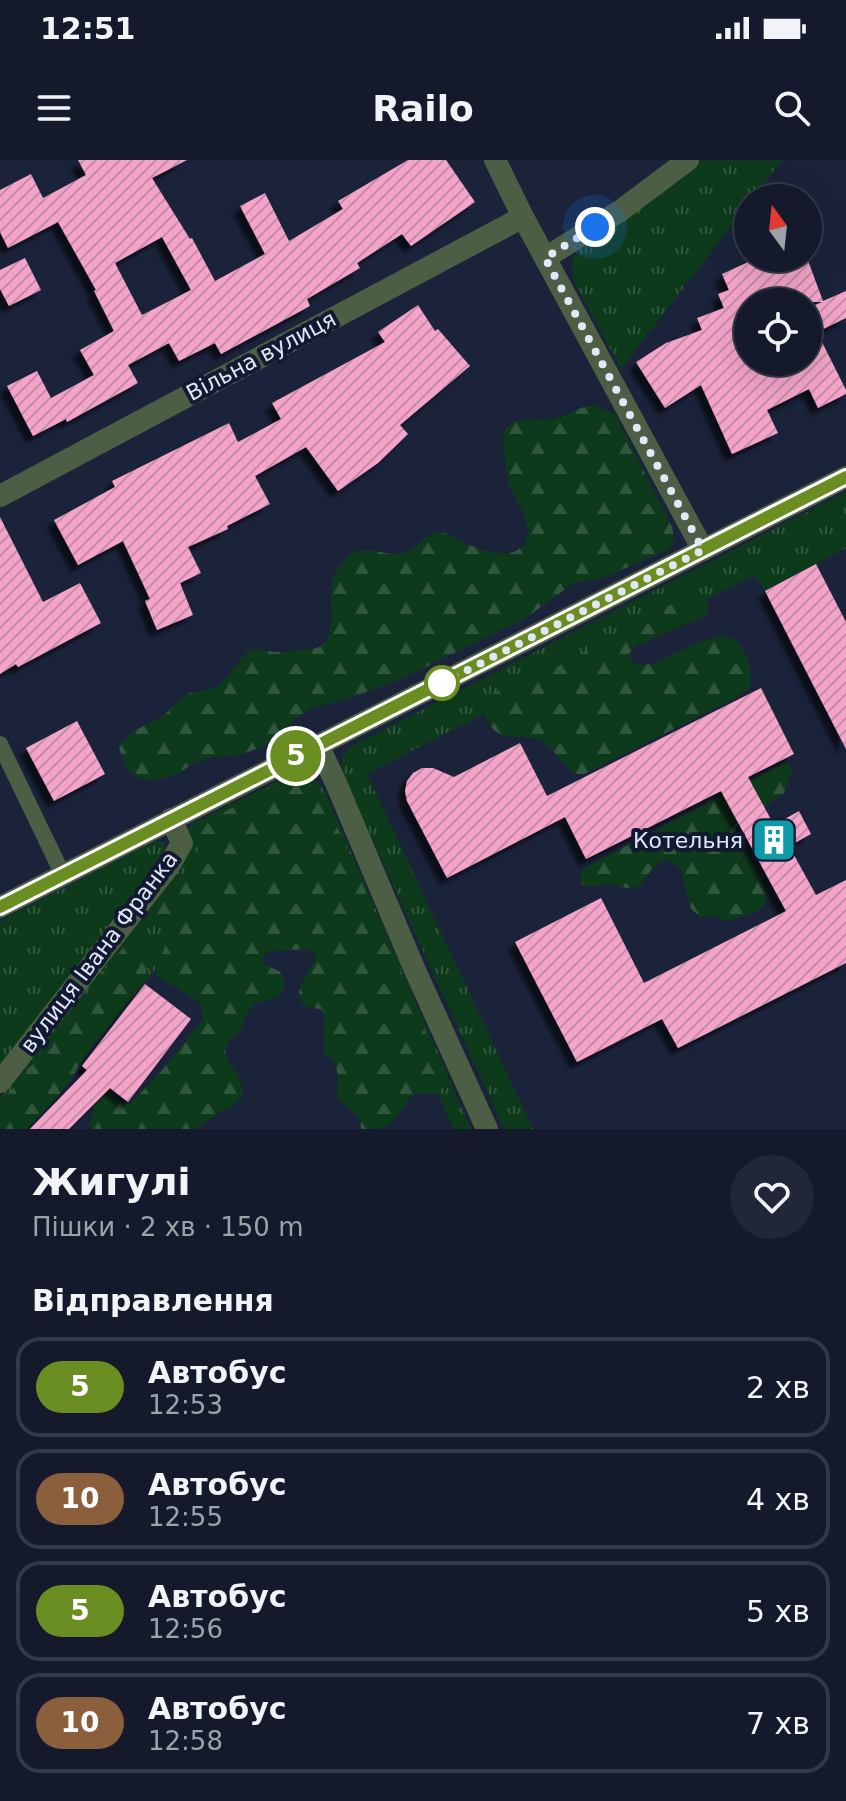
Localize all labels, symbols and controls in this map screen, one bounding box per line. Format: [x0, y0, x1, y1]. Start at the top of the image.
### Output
text: 12:51 [40, 11, 136, 46]
icon: menu [32, 86, 76, 130]
icon: search [770, 86, 814, 130]
text: Railo [372, 88, 474, 129]
north arrow [734, 184, 822, 272]
map controls [734, 184, 822, 376]
your location [575, 207, 615, 247]
button: locate [734, 288, 822, 376]
street label: Вільна вулиця [182, 306, 340, 406]
unlabelled marker [425, 666, 459, 700]
line badge: 5 [270, 730, 322, 782]
text: 5 [286, 739, 306, 772]
building icon: Котельня [750, 816, 798, 864]
place label: Котельня [633, 828, 743, 853]
street label: вулиця Івана Франка [15, 847, 183, 1057]
button: heart [730, 1155, 814, 1239]
text: Жигулі [32, 1160, 191, 1204]
text: Пішки · 2 хв · 150 m [32, 1212, 304, 1242]
text: Відправлення [32, 1283, 274, 1318]
text: Автобус [148, 1355, 287, 1390]
text: 5 [70, 1370, 90, 1403]
text: 2 хв [746, 1370, 810, 1405]
text: 12:53 [148, 1390, 223, 1420]
text: Автобус [148, 1467, 287, 1502]
text: 10 [61, 1482, 99, 1515]
text: 4 хв [746, 1482, 810, 1517]
text: 12:55 [148, 1502, 223, 1532]
text: Автобус [148, 1579, 287, 1614]
text: 5 [70, 1594, 90, 1627]
text: 5 хв [746, 1594, 810, 1629]
text: 12:56 [148, 1614, 223, 1644]
text: Автобус [148, 1691, 287, 1726]
text: 10 [61, 1706, 99, 1739]
text: 7 хв [746, 1706, 810, 1741]
text: 12:58 [148, 1726, 223, 1756]

